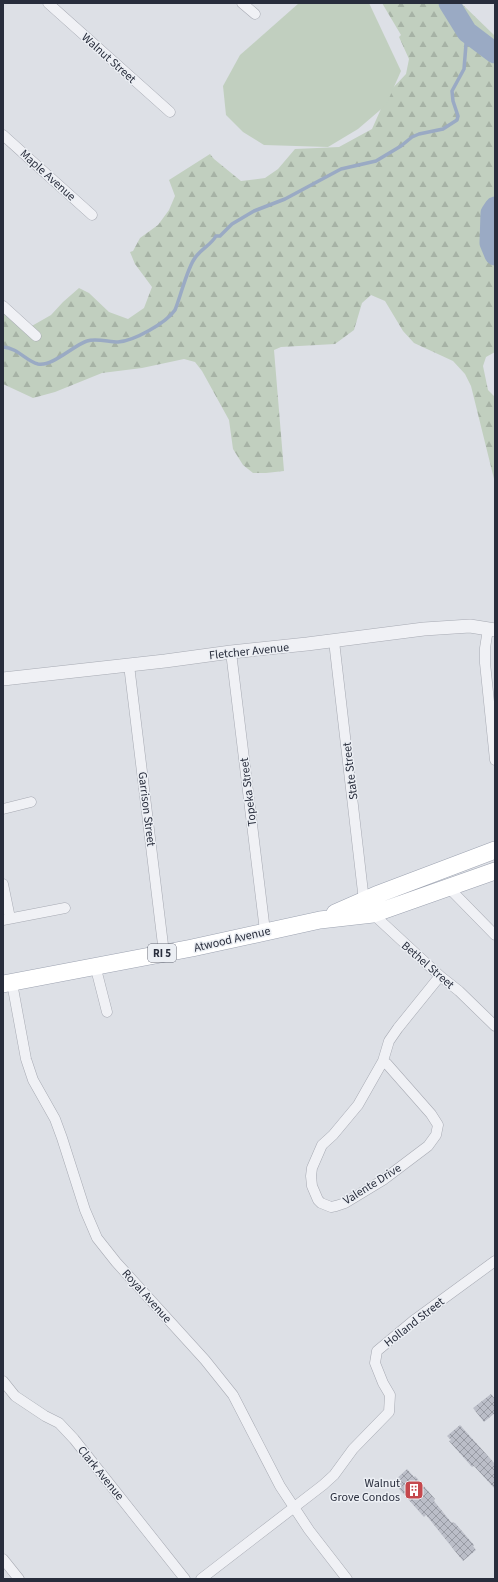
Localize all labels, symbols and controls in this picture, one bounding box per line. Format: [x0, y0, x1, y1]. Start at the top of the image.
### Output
street label: Walnut Street [78, 29, 140, 87]
street label: Maple Avenue [16, 146, 79, 205]
street label: Fletcher Avenue [208, 639, 290, 664]
street label: State Street [339, 741, 362, 801]
street label: Topeka Street [236, 757, 261, 827]
street label: Garrison Street [133, 771, 160, 847]
street label: Atwood Avenue [192, 922, 272, 957]
street label: Bethel Street [398, 938, 458, 993]
road number: RI 5 [148, 944, 176, 962]
street label: Valente Drive [340, 1160, 405, 1209]
street label: Royal Avenue [118, 1266, 175, 1327]
street label: Holland Street [381, 1293, 448, 1351]
street label: Clark Avenue [73, 1443, 128, 1504]
place label: Walnut Grove Condos [330, 1475, 400, 1506]
building icon: Walnut Grove Condos [403, 1479, 425, 1501]

